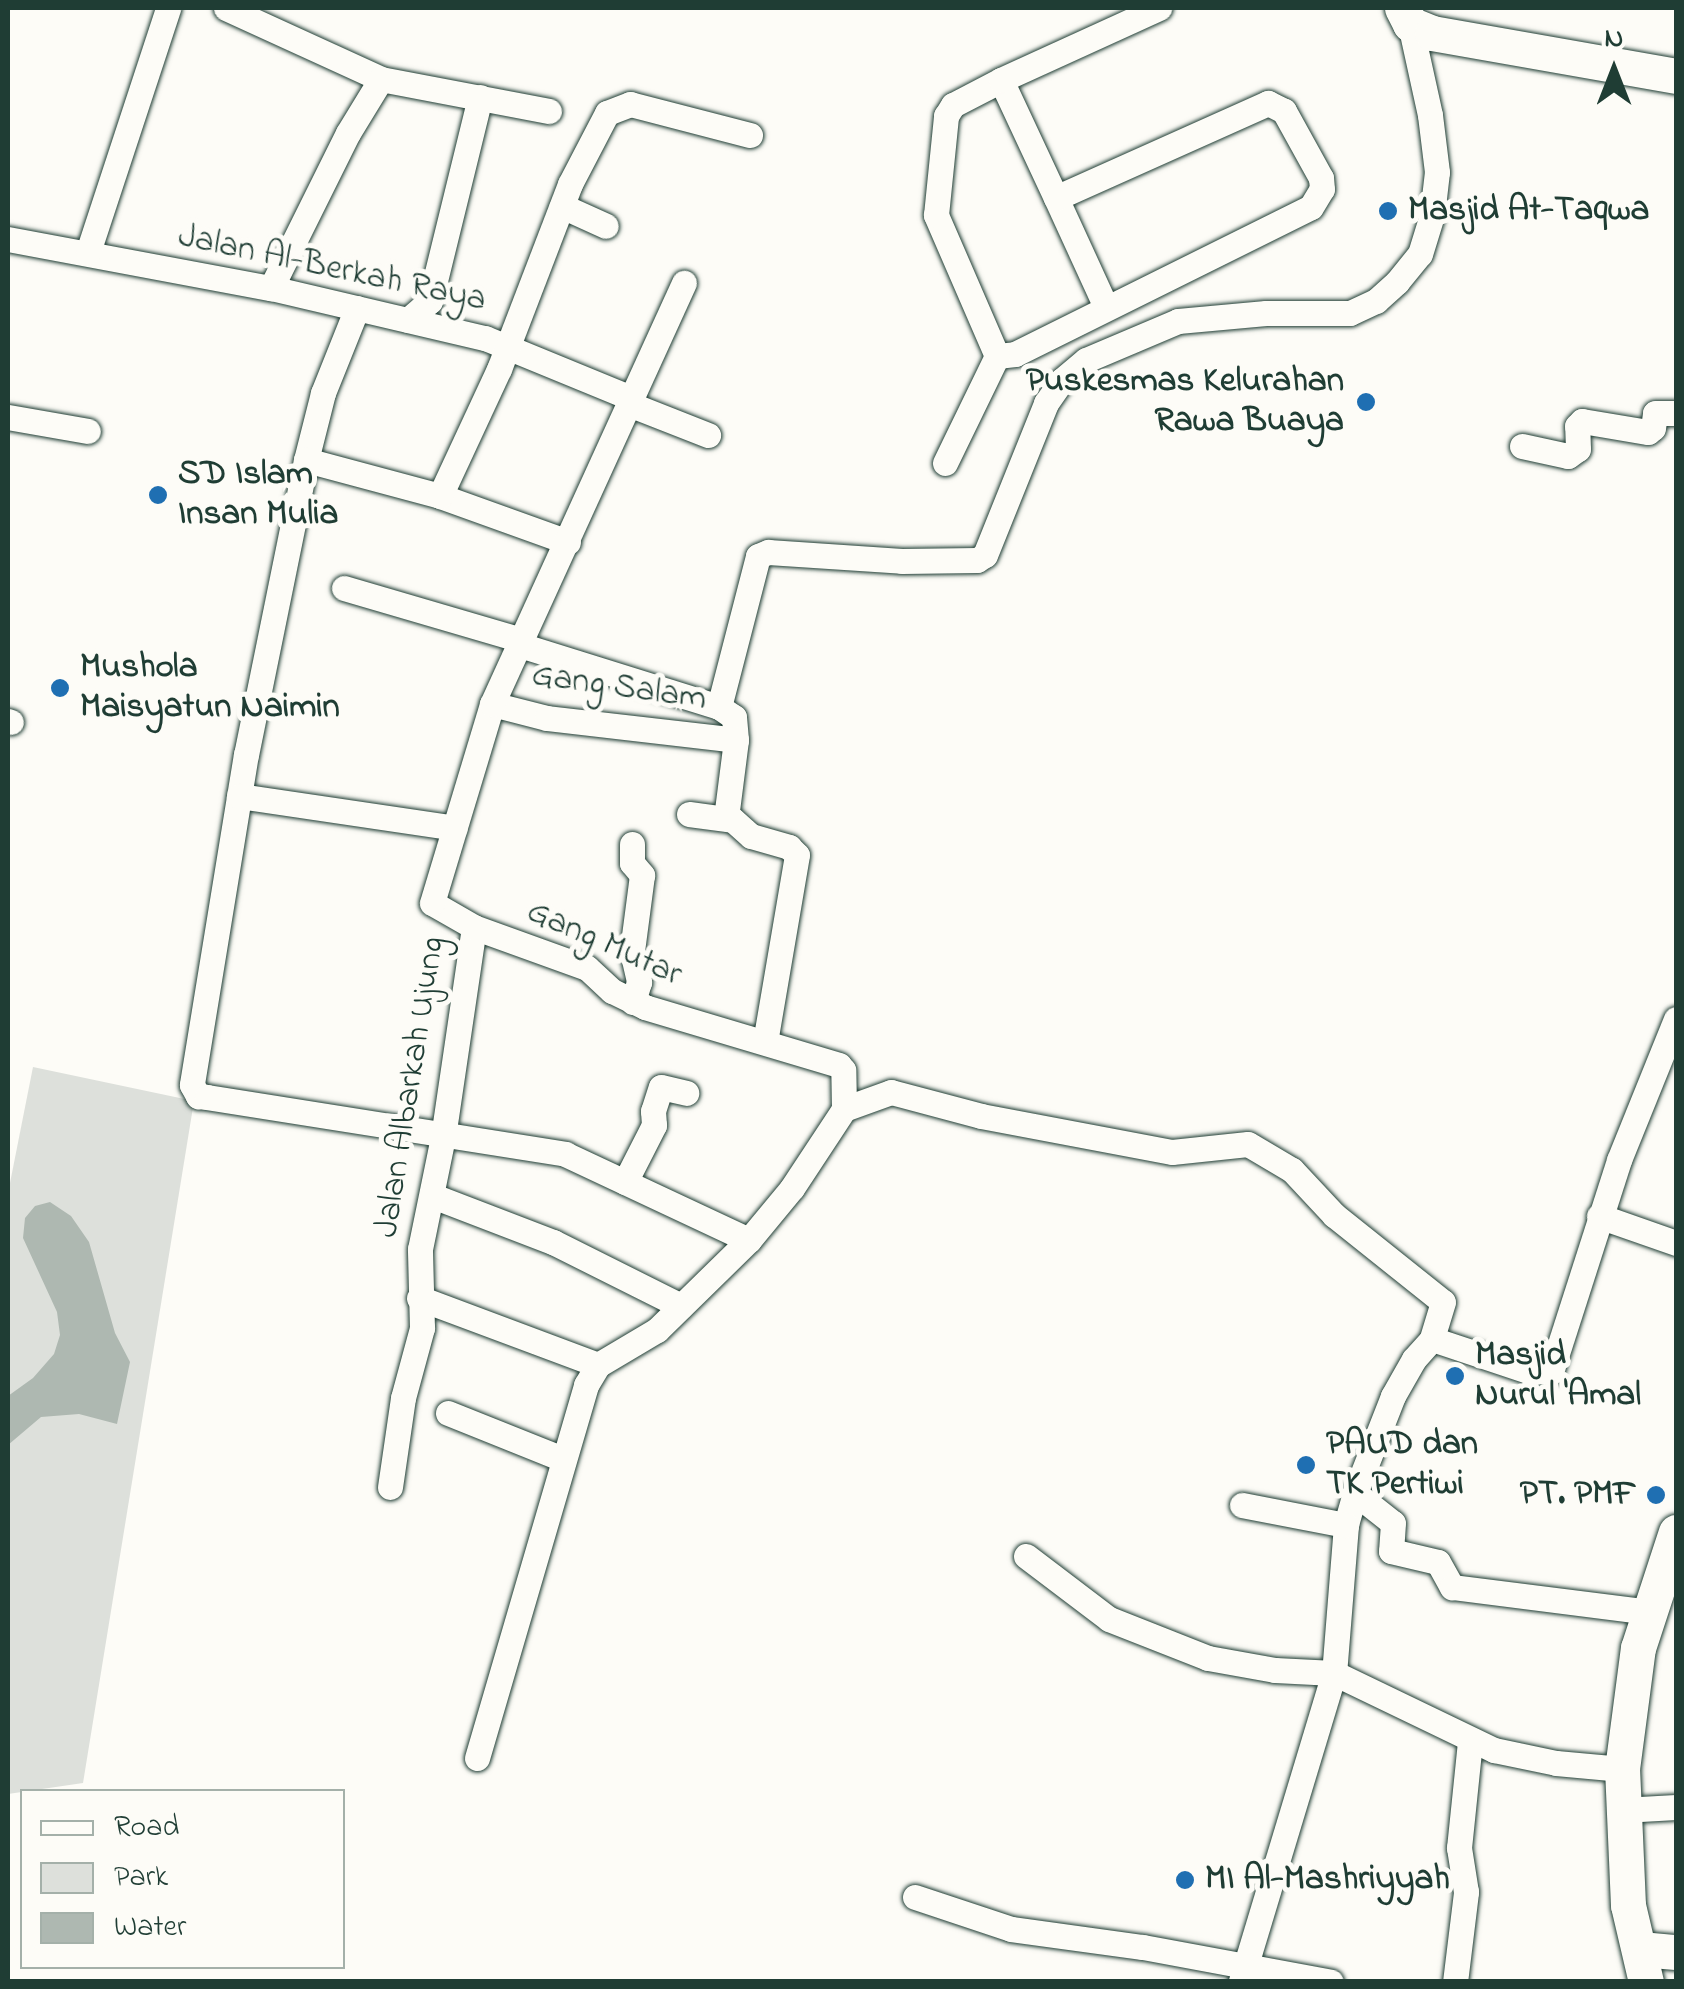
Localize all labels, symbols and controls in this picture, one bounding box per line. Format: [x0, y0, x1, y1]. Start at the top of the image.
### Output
text: N [1605, 19, 1623, 60]
north arrow [1564, 20, 1664, 120]
place label: Masjid At-Taqwa [1408, 190, 1649, 232]
marker: Masjid At-Taqwa [1377, 200, 1399, 222]
street label: Jalan Al-Berkah Raya [174, 216, 490, 322]
place label: Puskesmas Kelurahan Rawa Buaya [1026, 361, 1344, 443]
marker: Puskesmas Kelurahan Rawa Buaya [1353, 389, 1379, 415]
place label: SD Islam Insan Mulia [178, 454, 338, 536]
marker: SD Islam Insan Mulia [147, 484, 169, 506]
place label: Mushola Maisyatun Naimin [80, 647, 340, 729]
street label: Gang Salam [529, 655, 709, 721]
marker: Mushola Maisyatun Naimin [49, 677, 71, 699]
street label: Gang Mutar [520, 891, 688, 997]
street label: Jalan Albarkah Ujung [366, 934, 456, 1240]
place label: Masjid Nurul 'Amal [1475, 1335, 1641, 1417]
marker: Masjid Nurul 'Amal [1444, 1365, 1466, 1387]
place label: PAUD dan TK Pertiwi [1326, 1424, 1478, 1506]
marker: PAUD dan TK Pertiwi [1295, 1454, 1317, 1476]
place label: PT. PMF [1520, 1474, 1636, 1516]
marker: PT. PMF [1645, 1484, 1667, 1506]
legend [20, 1789, 345, 1969]
text: Road [114, 1806, 179, 1850]
text: Park [114, 1856, 168, 1900]
place label: MI Al-Mashriyyah [1205, 1859, 1450, 1901]
marker: MI Al-Mashriyyah [1174, 1869, 1196, 1891]
text: Water [114, 1906, 186, 1950]

